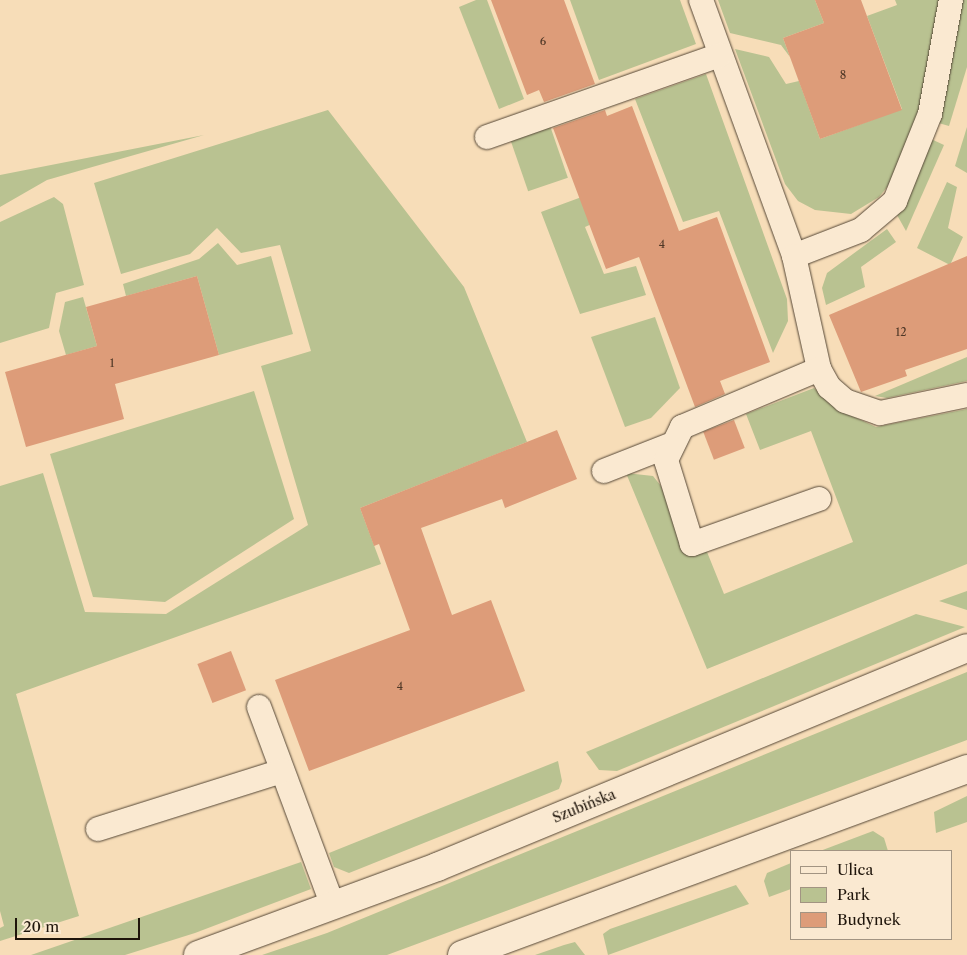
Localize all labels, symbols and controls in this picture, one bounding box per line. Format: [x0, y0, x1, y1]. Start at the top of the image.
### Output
house number: 6 [540, 34, 546, 48]
house number: 8 [840, 68, 846, 82]
house number: 4 [659, 237, 665, 251]
house number: 12 [896, 325, 906, 339]
house number: 1 [110, 356, 114, 370]
house number: 4 [397, 679, 403, 693]
street label: Szubińska [550, 786, 618, 826]
legend [790, 850, 952, 940]
text: Ulica [837, 860, 873, 879]
text: Park [837, 885, 870, 904]
scale bar [18, 908, 142, 940]
text: Budynek [837, 910, 901, 929]
text: 20 m [23, 917, 59, 936]

